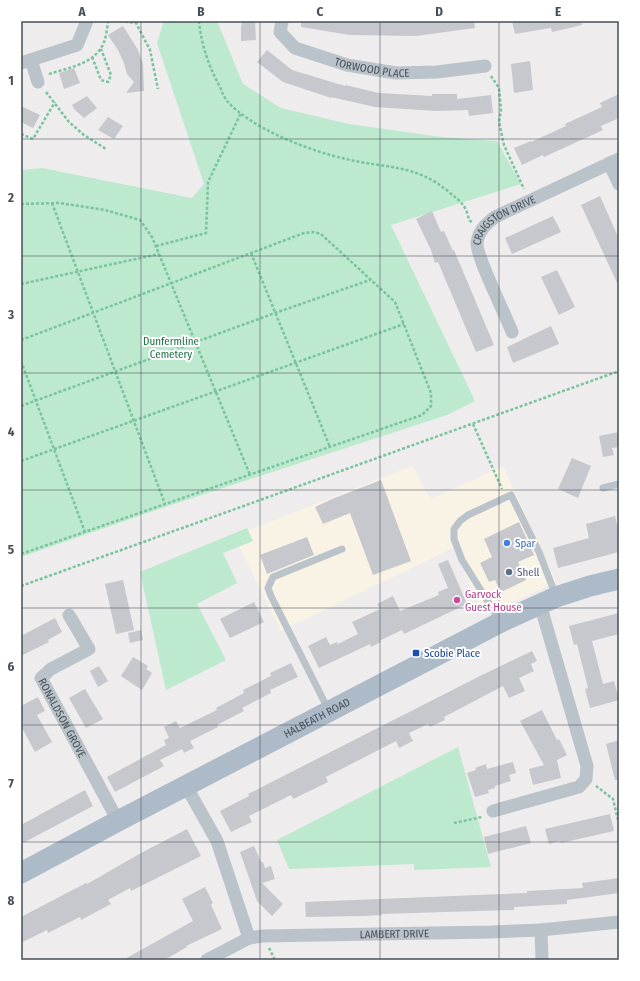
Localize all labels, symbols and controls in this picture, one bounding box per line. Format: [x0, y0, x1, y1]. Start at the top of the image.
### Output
text: A [77, 4, 86, 19]
text: B [197, 4, 205, 19]
text: C [317, 4, 324, 19]
text: D [435, 4, 443, 19]
text: E [555, 4, 561, 19]
street label: TORWOOD PLACE [333, 55, 410, 80]
text: 1 [8, 73, 14, 88]
text: 2 [7, 190, 14, 205]
street label: CRAIGSTON DRIVE [471, 193, 538, 246]
text: 3 [7, 307, 14, 322]
park label: Dunfermline Cemetery [143, 335, 199, 361]
text: 4 [8, 424, 15, 439]
place label: Spar [515, 537, 536, 550]
marker: Spar [502, 538, 512, 548]
text: 5 [8, 542, 14, 557]
place label: Shell [517, 566, 540, 579]
marker: Shell [504, 567, 514, 577]
place label: Garvock Guest House [465, 588, 522, 614]
marker: Garvock Guest House [452, 595, 462, 605]
place label: Scobie Place [424, 647, 480, 660]
marker: Scobie Place [411, 648, 421, 658]
text: 6 [8, 659, 15, 674]
street label: RONALDSON GROVE [35, 676, 89, 760]
street label: HALBEATH ROAD [282, 696, 352, 741]
text: 7 [8, 776, 14, 791]
text: 8 [8, 893, 15, 908]
street label: LAMBERT DRIVE [360, 927, 429, 941]

